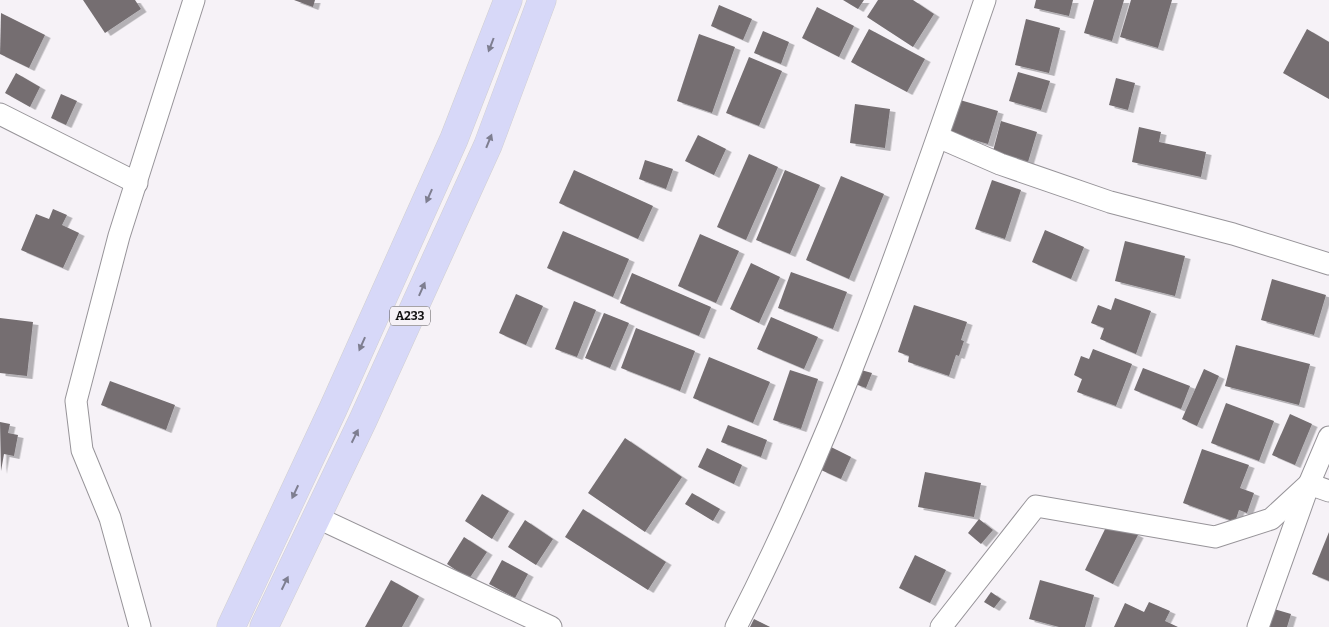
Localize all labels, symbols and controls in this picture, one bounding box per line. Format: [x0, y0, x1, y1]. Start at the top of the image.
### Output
one-way arrow [486, 38, 494, 53]
one-way arrow [486, 133, 494, 148]
one-way arrow [424, 189, 432, 203]
one-way arrow [419, 282, 427, 296]
road number: A233 [390, 306, 430, 326]
one-way arrow [358, 337, 366, 351]
one-way arrow [351, 429, 359, 444]
one-way arrow [290, 485, 298, 499]
one-way arrow [281, 576, 289, 590]

